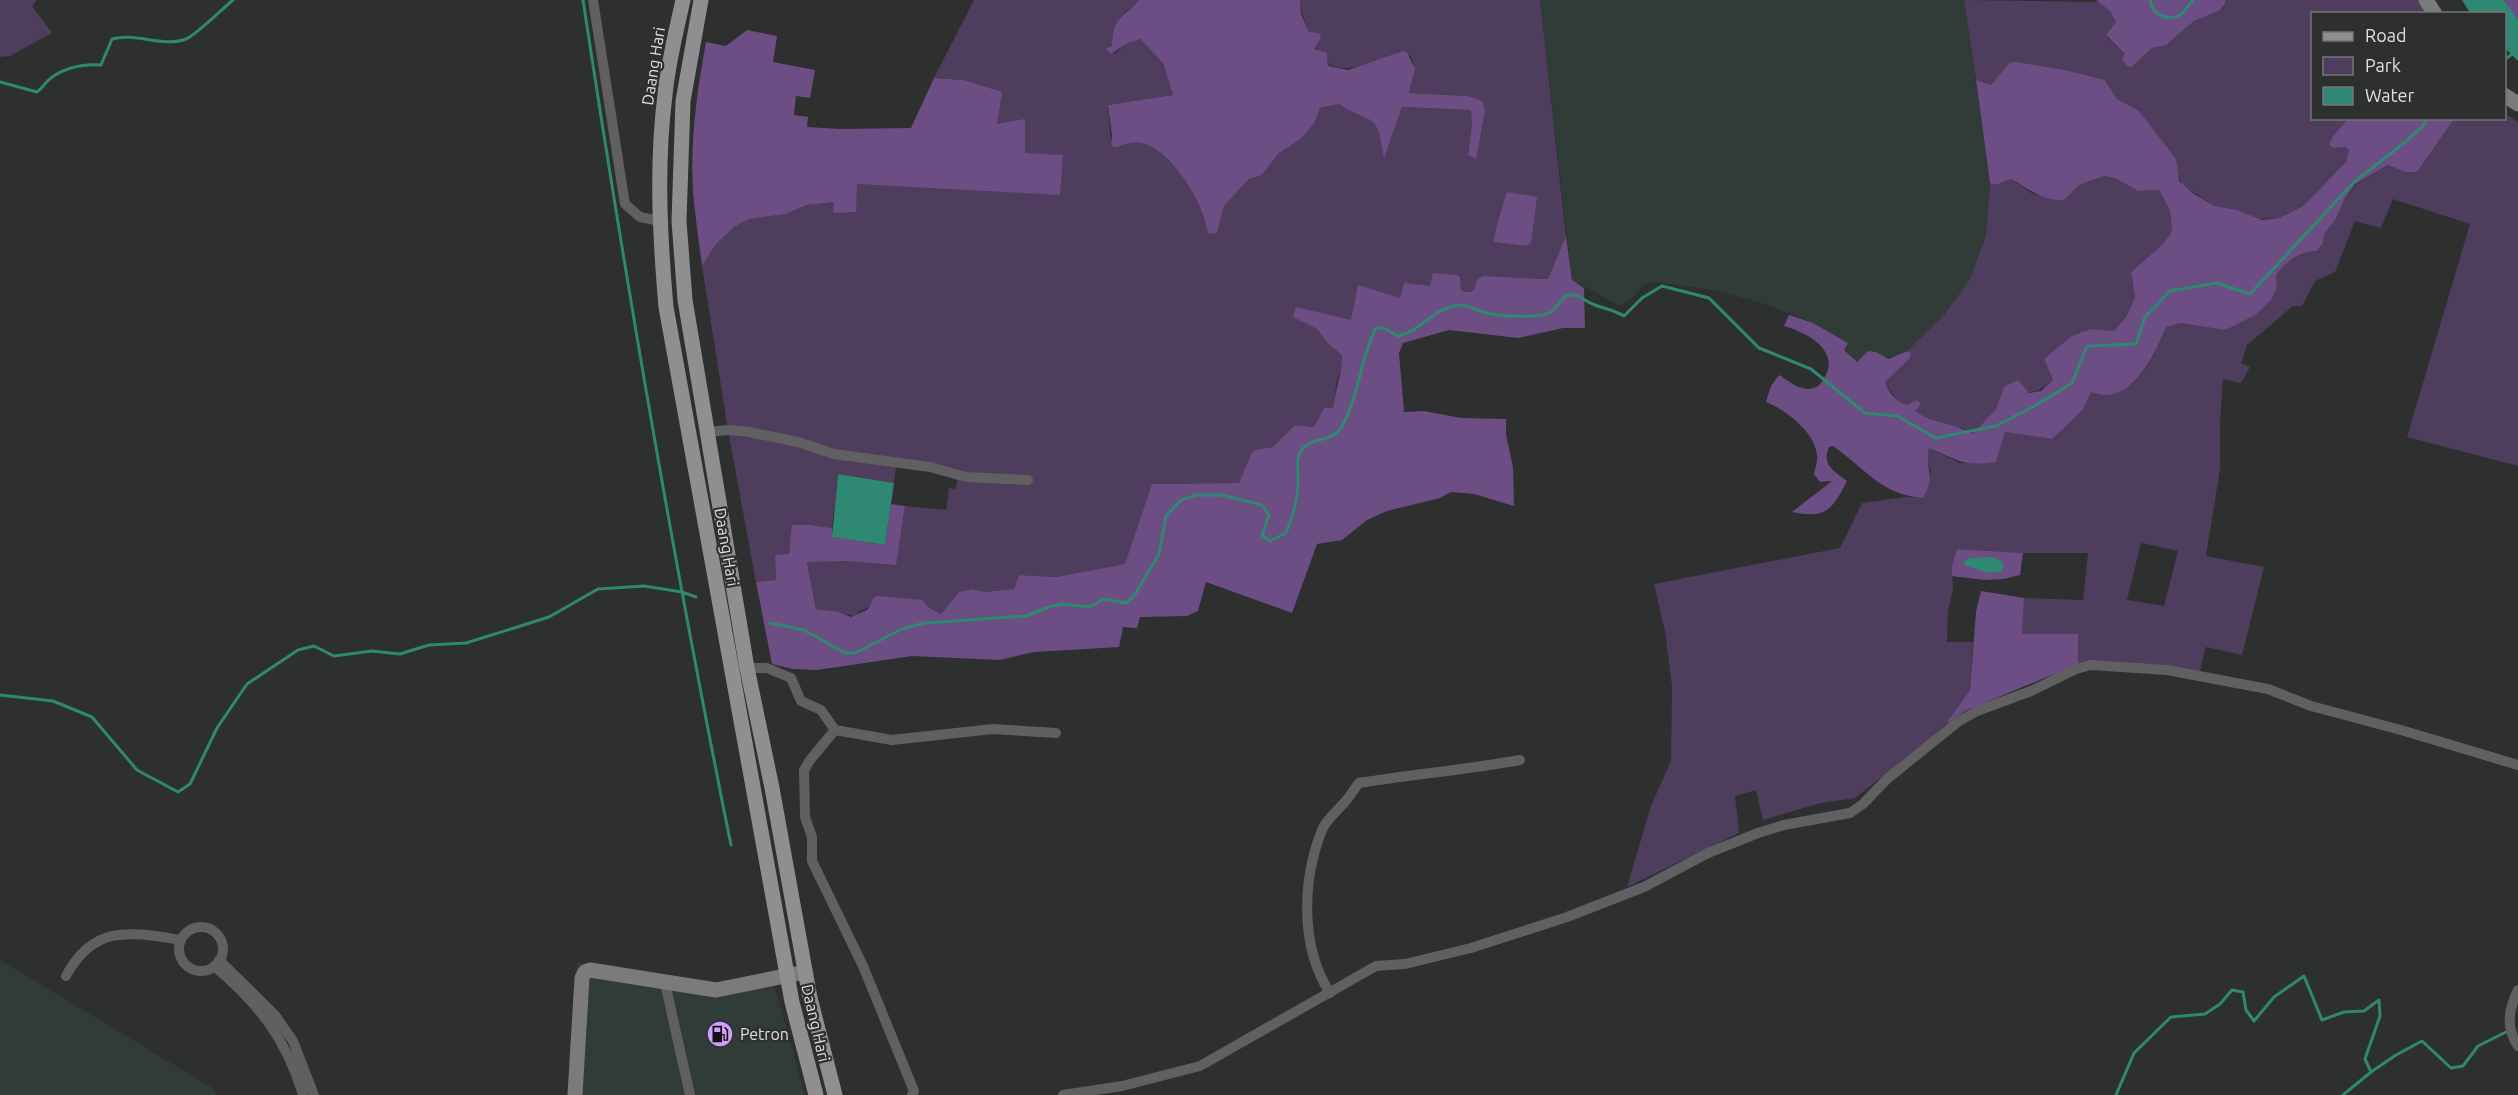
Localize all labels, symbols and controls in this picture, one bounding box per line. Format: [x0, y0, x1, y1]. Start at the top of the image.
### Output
legend [2311, 12, 2506, 120]
text: Road [2365, 25, 2407, 45]
street label: Daang Hari [638, 26, 668, 106]
text: Park [2365, 55, 2401, 75]
text: Water [2365, 85, 2415, 105]
street label: Daang Hari [711, 506, 743, 588]
street label: Daang Hari [798, 982, 834, 1064]
fuel station icon: Petron [705, 1019, 735, 1049]
place label: Petron [740, 1025, 789, 1043]

